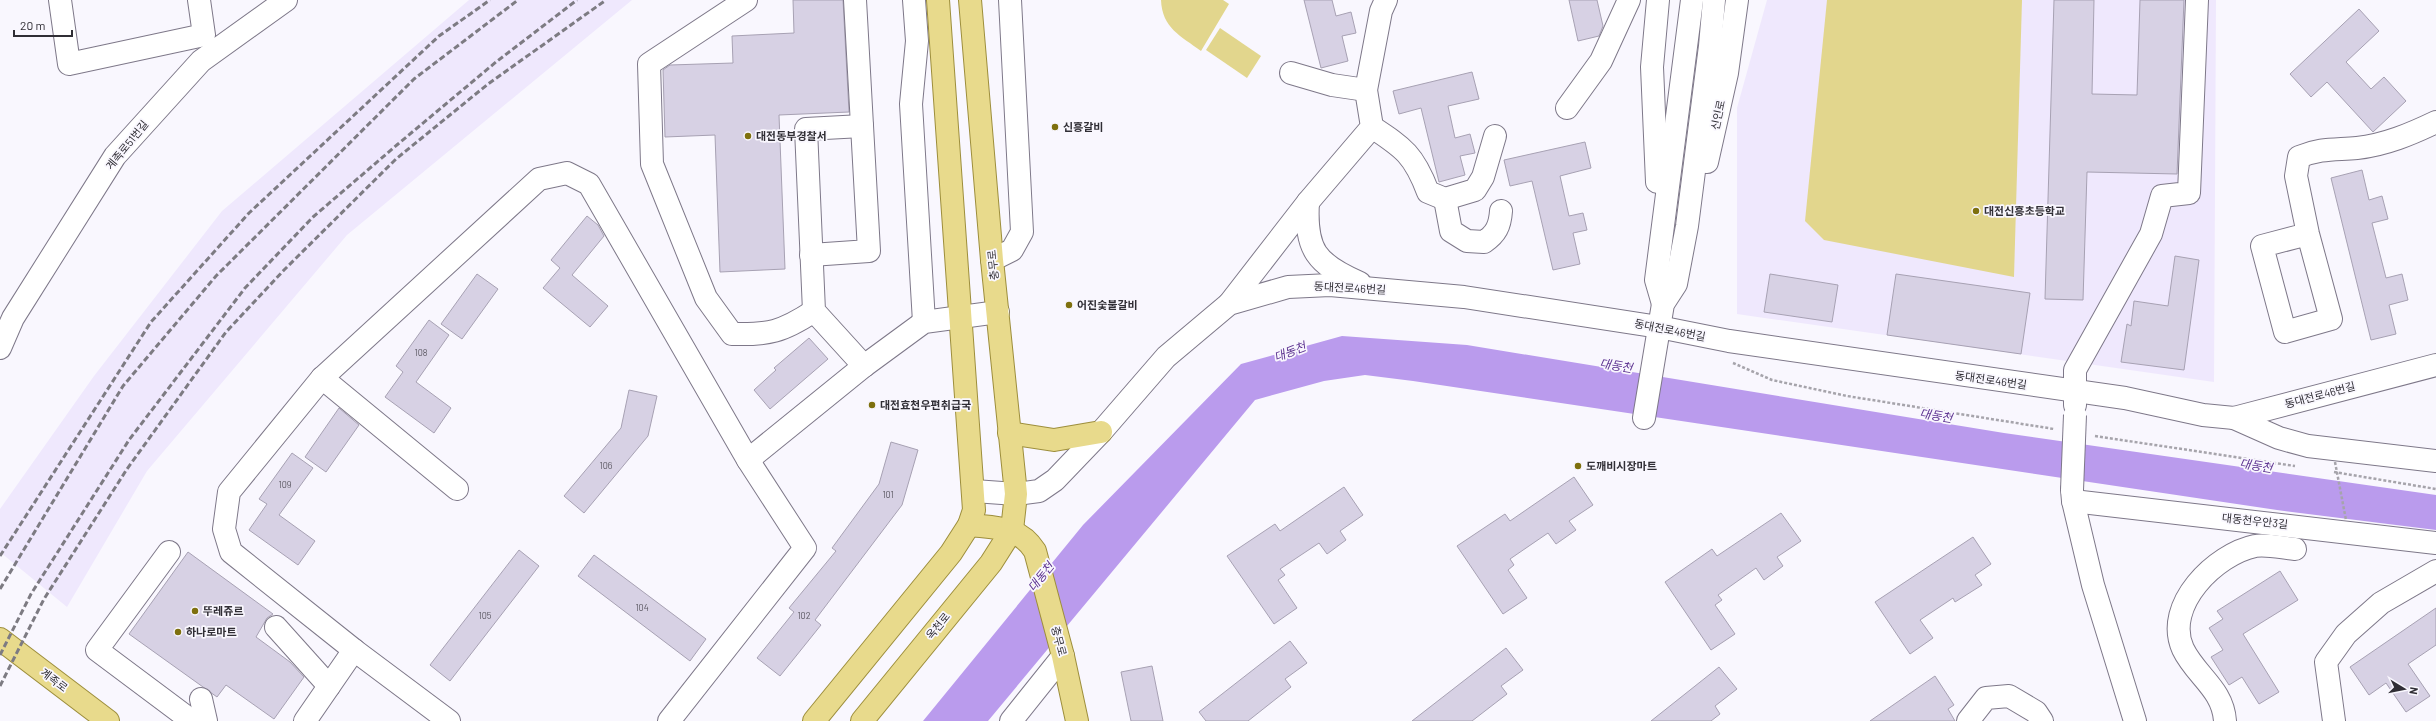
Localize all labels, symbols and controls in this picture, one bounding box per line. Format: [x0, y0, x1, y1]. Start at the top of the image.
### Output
scale bar [14, 12, 72, 38]
text: 20 m [20, 18, 46, 32]
street label: 신인로 [1708, 99, 1727, 131]
street label: 계족로51번길 [103, 117, 150, 172]
place label: 신흥갈비 [1063, 120, 1103, 133]
marker: 신흥갈비 [1050, 122, 1060, 132]
place label: 대전동부경찰서 [756, 129, 827, 142]
marker: 대전동부경찰서 [743, 131, 753, 141]
place label: 대전신흥초등학교 [1984, 204, 2065, 217]
marker: 대전신흥초등학교 [1971, 206, 1981, 216]
street label: 충무로 [984, 249, 1001, 281]
street label: 동대전로46번길 [1314, 279, 1387, 296]
place label: 어진숯불갈비 [1077, 298, 1138, 311]
marker: 어진숯불갈비 [1064, 300, 1074, 310]
street label: 동대전로46번길 [1633, 316, 1707, 343]
water label: 대동천 [1272, 338, 1309, 364]
house number: 108 [415, 347, 428, 358]
water label: 대동천 [1599, 356, 1636, 375]
street label: 동대전로46번길 [1954, 368, 2028, 391]
street label: 동대전로46번길 [2283, 379, 2357, 410]
place label: 대전효천우편취급국 [880, 398, 971, 411]
marker: 대전효천우편취급국 [867, 400, 877, 410]
water label: 대동천 [1919, 406, 1956, 425]
water label: 대동천 [2239, 456, 2276, 475]
place label: 도깨비시장마트 [1586, 459, 1657, 472]
house number: 106 [600, 460, 613, 471]
marker: 도깨비시장마트 [1573, 461, 1583, 471]
house number: 109 [279, 479, 292, 490]
house number: 101 [882, 489, 894, 500]
street label: 대동천우안3길 [2221, 511, 2289, 530]
water label: 대동천 [1024, 558, 1057, 594]
house number: 104 [635, 602, 649, 613]
place label: 뚜레쥬르 [203, 604, 243, 617]
marker: 뚜레쥬르 [190, 606, 200, 616]
house number: 105 [479, 610, 492, 621]
house number: 102 [797, 610, 811, 621]
street label: 옥천로 [923, 610, 952, 642]
place label: 하나로마트 [186, 625, 237, 638]
street label: 충무로 [1049, 625, 1070, 657]
marker: 하나로마트 [173, 627, 183, 637]
street label: 계족로 [38, 665, 70, 694]
north arrow [2384, 669, 2424, 709]
text: N [2407, 686, 2421, 696]

